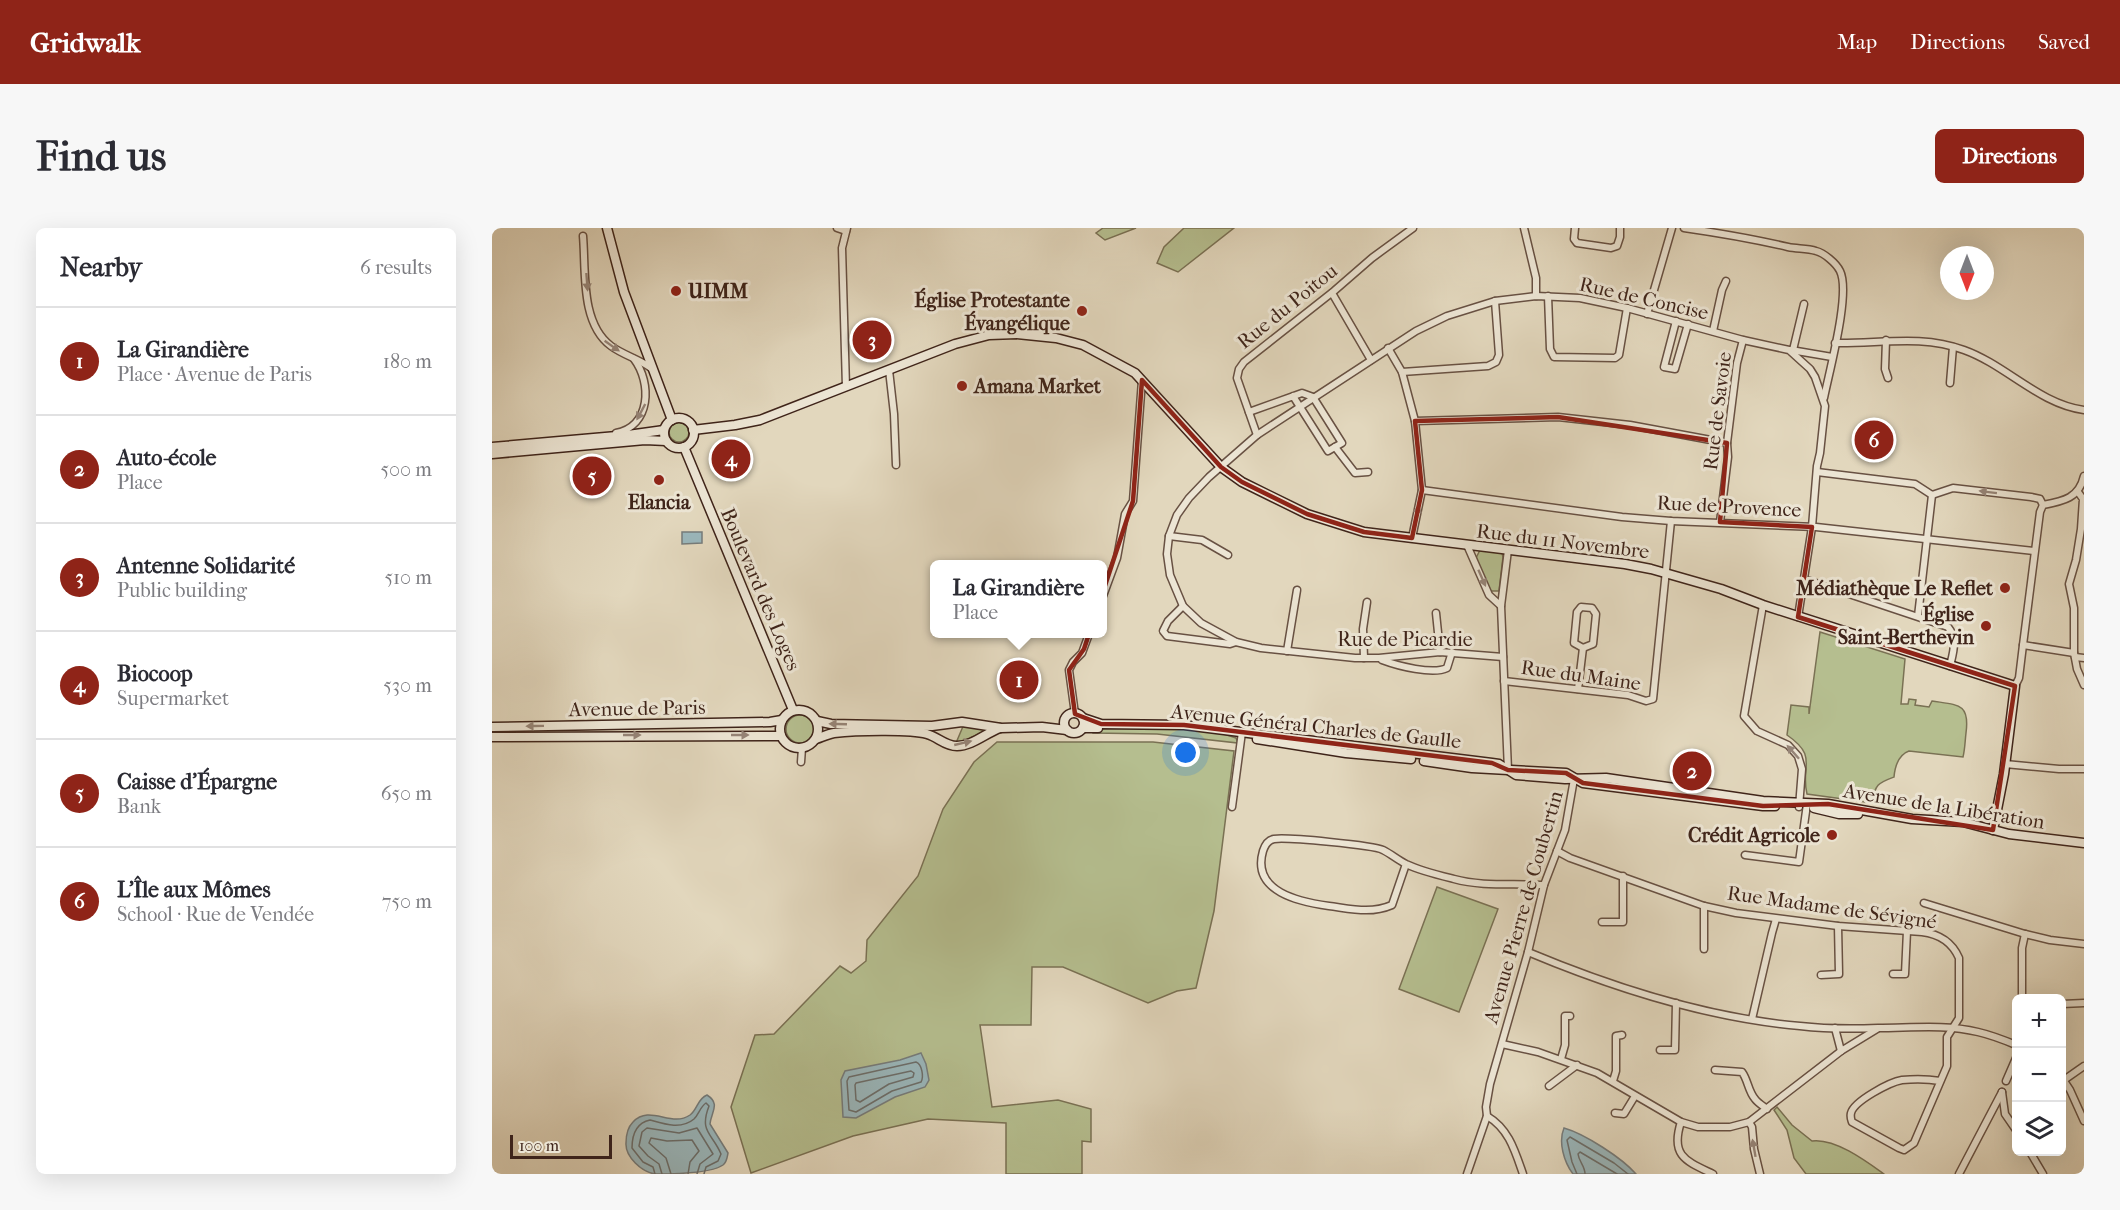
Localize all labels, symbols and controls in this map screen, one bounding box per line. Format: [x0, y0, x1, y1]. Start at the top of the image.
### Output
text: Gridwalk [30, 26, 141, 59]
text: Map [1837, 30, 1877, 54]
text: Directions [1910, 30, 2005, 54]
text: Saved [2038, 30, 2090, 54]
button: Directions [1935, 129, 2084, 183]
text: Find us [36, 132, 166, 181]
north arrow [1940, 246, 1994, 300]
text: Nearby [60, 252, 142, 283]
text: 6 results [360, 256, 432, 279]
street label: Rue du Poitou [1233, 259, 1342, 354]
street label: Rue de Concise [1577, 272, 1711, 325]
one-way arrow [582, 273, 591, 292]
place label: UIMM [687, 280, 749, 303]
marker: UIMM [669, 284, 683, 298]
place label: Église Protestante Évangélique [914, 287, 1070, 335]
marker: Église Protestante Évangélique [1075, 304, 1089, 318]
pin: 3 [852, 318, 892, 362]
text: La Girandière [117, 337, 249, 363]
one-way arrow [604, 340, 620, 352]
text: 1 [76, 350, 83, 373]
text: 180 m [383, 350, 432, 373]
street label: Rue de Savoie [1699, 350, 1736, 472]
text: Place · Avenue de Paris [117, 363, 312, 386]
place label: Amana Market [972, 375, 1102, 398]
marker: Amana Market [955, 379, 969, 393]
one-way arrow [636, 404, 646, 421]
pin: 6 [1854, 418, 1894, 462]
pin: 4 [712, 436, 750, 482]
text: Auto-école [117, 445, 217, 471]
pin: 5 [572, 454, 612, 498]
text: 2 [74, 458, 85, 481]
text: 500 m [380, 458, 432, 481]
text: Place [117, 471, 163, 494]
marker: Elancia [652, 473, 666, 487]
one-way arrow [1979, 487, 1998, 497]
place label: Elancia [628, 491, 691, 514]
street label: Rue de Provence [1656, 491, 1802, 522]
street label: Boulevard des Loges [716, 504, 805, 674]
one-way arrow [1413, 505, 1422, 524]
street label: Rue du 11 Novembre [1475, 519, 1651, 564]
text: Antenne Solidarité [117, 553, 295, 579]
popup [930, 560, 1107, 638]
text: 3 [75, 566, 84, 589]
text: 510 m [384, 566, 432, 589]
one-way arrow [1477, 569, 1486, 586]
text: La Girandière [953, 575, 1084, 601]
place label: Médiathèque Le Reflet [1795, 577, 1994, 600]
text: Public building [117, 579, 247, 602]
marker: Médiathèque Le Reflet [1998, 581, 2012, 595]
text: Place [953, 601, 998, 624]
place label: Église Saint-Berthevin [1838, 601, 1974, 649]
marker: Église Saint-Berthevin [1979, 619, 1993, 633]
street label: Rue de Picardie [1337, 628, 1473, 651]
street label: Rue du Maine [1519, 656, 1642, 695]
pin: 1 [1000, 658, 1038, 702]
text: Biocoop [117, 661, 193, 687]
text: 4 [74, 674, 85, 697]
text: 530 m [383, 674, 432, 697]
text: Supermarket [117, 687, 229, 710]
street label: Avenue de Paris [567, 696, 706, 721]
street label: Avenue Général Charles de Gaulle [1169, 700, 1462, 753]
one-way arrow [828, 719, 847, 728]
one-way arrow [525, 722, 544, 731]
one-way arrow [622, 730, 641, 740]
one-way arrow [731, 730, 750, 740]
one-way arrow [954, 738, 972, 748]
your location [1171, 738, 1200, 767]
one-way arrow [1787, 745, 1800, 760]
pin: 2 [1672, 748, 1712, 794]
text: Caisse d'Épargne [117, 769, 277, 795]
street label: Avenue de la Libération [1841, 779, 2047, 834]
text: 5 [75, 782, 84, 805]
text: 650 m [381, 782, 432, 805]
street label: Avenue Pierre de Coubertin [1479, 788, 1568, 1027]
text: Bank [117, 795, 161, 818]
place label: Crédit Agricole [1688, 824, 1820, 847]
marker: Crédit Agricole [1825, 828, 1839, 842]
text: L'Île aux Mômes [117, 877, 271, 903]
street label: Rue Madame de Sévigné [1726, 881, 1938, 934]
text: 6 [74, 890, 85, 913]
text: 750 m [382, 890, 432, 913]
text: School · Rue de Vendée [117, 903, 314, 926]
map controls [2012, 994, 2066, 1156]
button: + [2012, 994, 2066, 1048]
button: − [2012, 1048, 2066, 1102]
button: layers [2012, 1102, 2066, 1156]
scale bar [510, 1132, 612, 1160]
text: 100 m [519, 1136, 559, 1155]
one-way arrow [1749, 1138, 1758, 1157]

